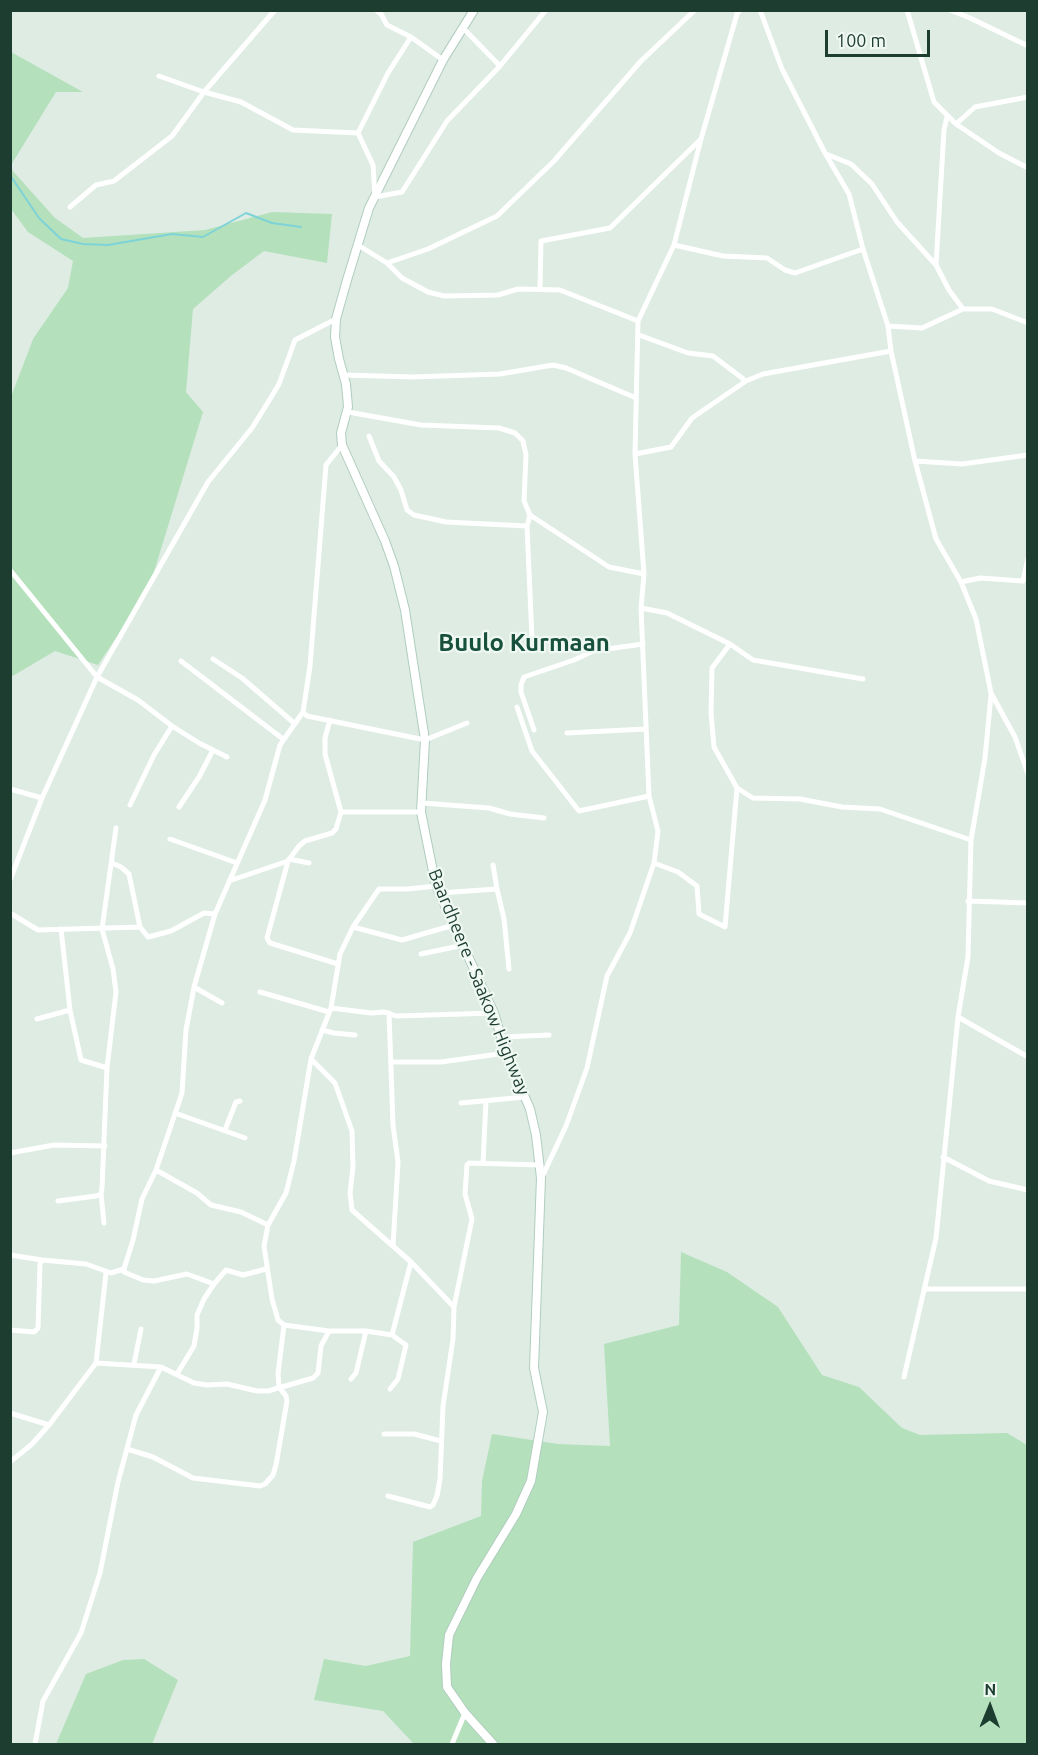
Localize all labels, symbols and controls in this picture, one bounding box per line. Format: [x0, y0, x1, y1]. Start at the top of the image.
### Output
scale bar [828, 18, 933, 56]
text: 100 m [836, 30, 886, 50]
district label: Buulo Kurmaan [438, 629, 610, 657]
street label: Baardheere - Saakow Highway [424, 866, 534, 1098]
north arrow [960, 1677, 1020, 1737]
text: N [984, 1680, 996, 1698]

